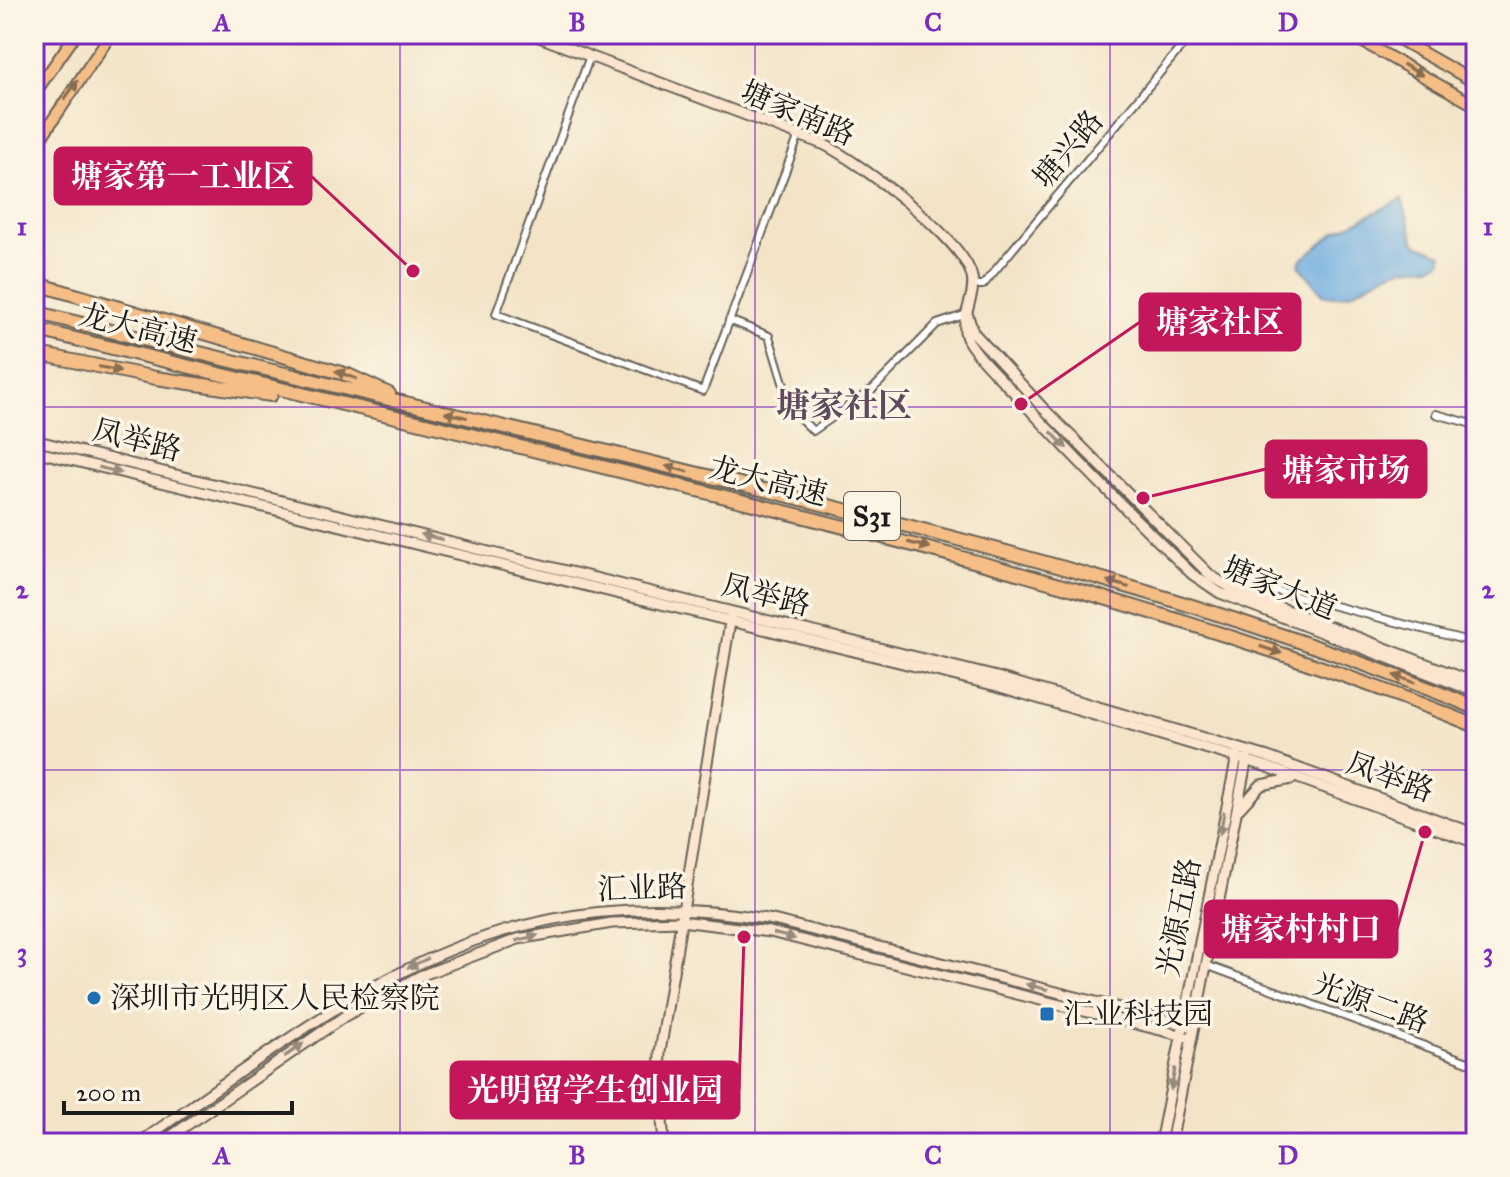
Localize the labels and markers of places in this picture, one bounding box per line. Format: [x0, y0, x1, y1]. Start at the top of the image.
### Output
callout: 塘家第一工业区 [55, 148, 311, 204]
callout: 塘家社区 [1140, 294, 1300, 350]
callout: 塘家市场 [1266, 441, 1426, 497]
callout: 塘家村村口 [1205, 901, 1397, 957]
place label: 深圳市光明区人民检察院 [110, 980, 440, 1016]
marker: 深圳市光明区人民检察院 [85, 989, 103, 1007]
place label: 汇业科技园 [1063, 996, 1213, 1032]
marker: 汇业科技园 [1038, 1005, 1056, 1023]
callout: 光明留学生创业园 [451, 1062, 739, 1118]

